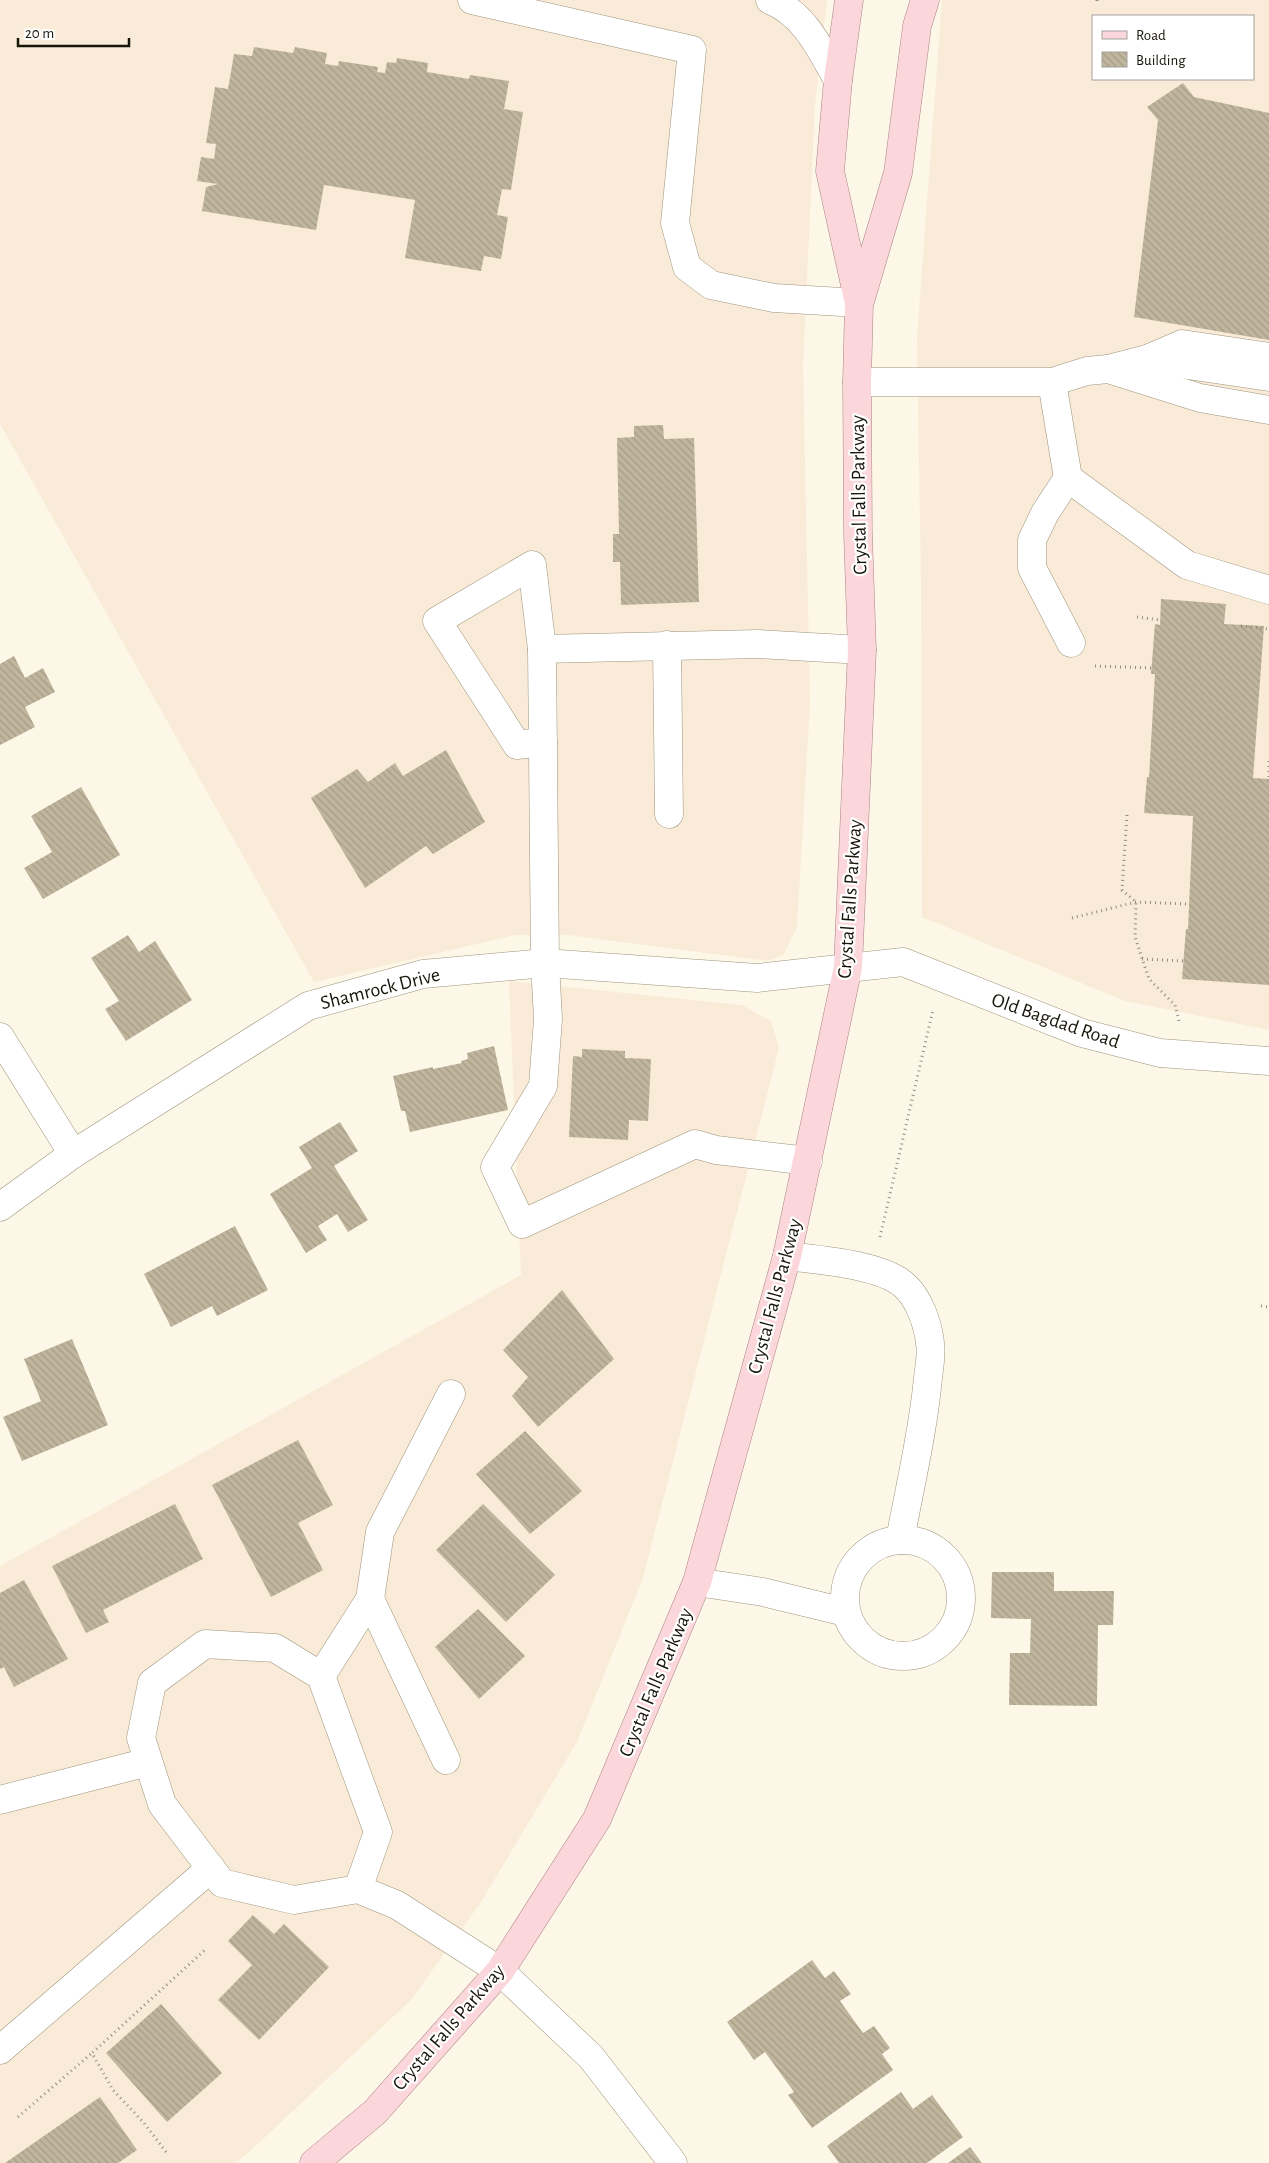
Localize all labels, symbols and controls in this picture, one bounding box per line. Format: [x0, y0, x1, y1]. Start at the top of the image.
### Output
scale bar [18, 15, 129, 47]
legend [1092, 15, 1254, 80]
text: 20 m [25, 26, 54, 41]
text: Road [1136, 28, 1166, 43]
text: Building [1136, 53, 1186, 68]
street label: Crystal Falls Parkway [848, 415, 870, 575]
street label: Crystal Falls Parkway [834, 818, 866, 979]
street label: Shamrock Drive [318, 964, 442, 1013]
street label: Old Bagdad Road [989, 990, 1122, 1052]
street label: Crystal Falls Parkway [745, 1216, 805, 1376]
street label: Crystal Falls Parkway [616, 1605, 696, 1760]
street label: Crystal Falls Parkway [389, 1961, 509, 2094]

